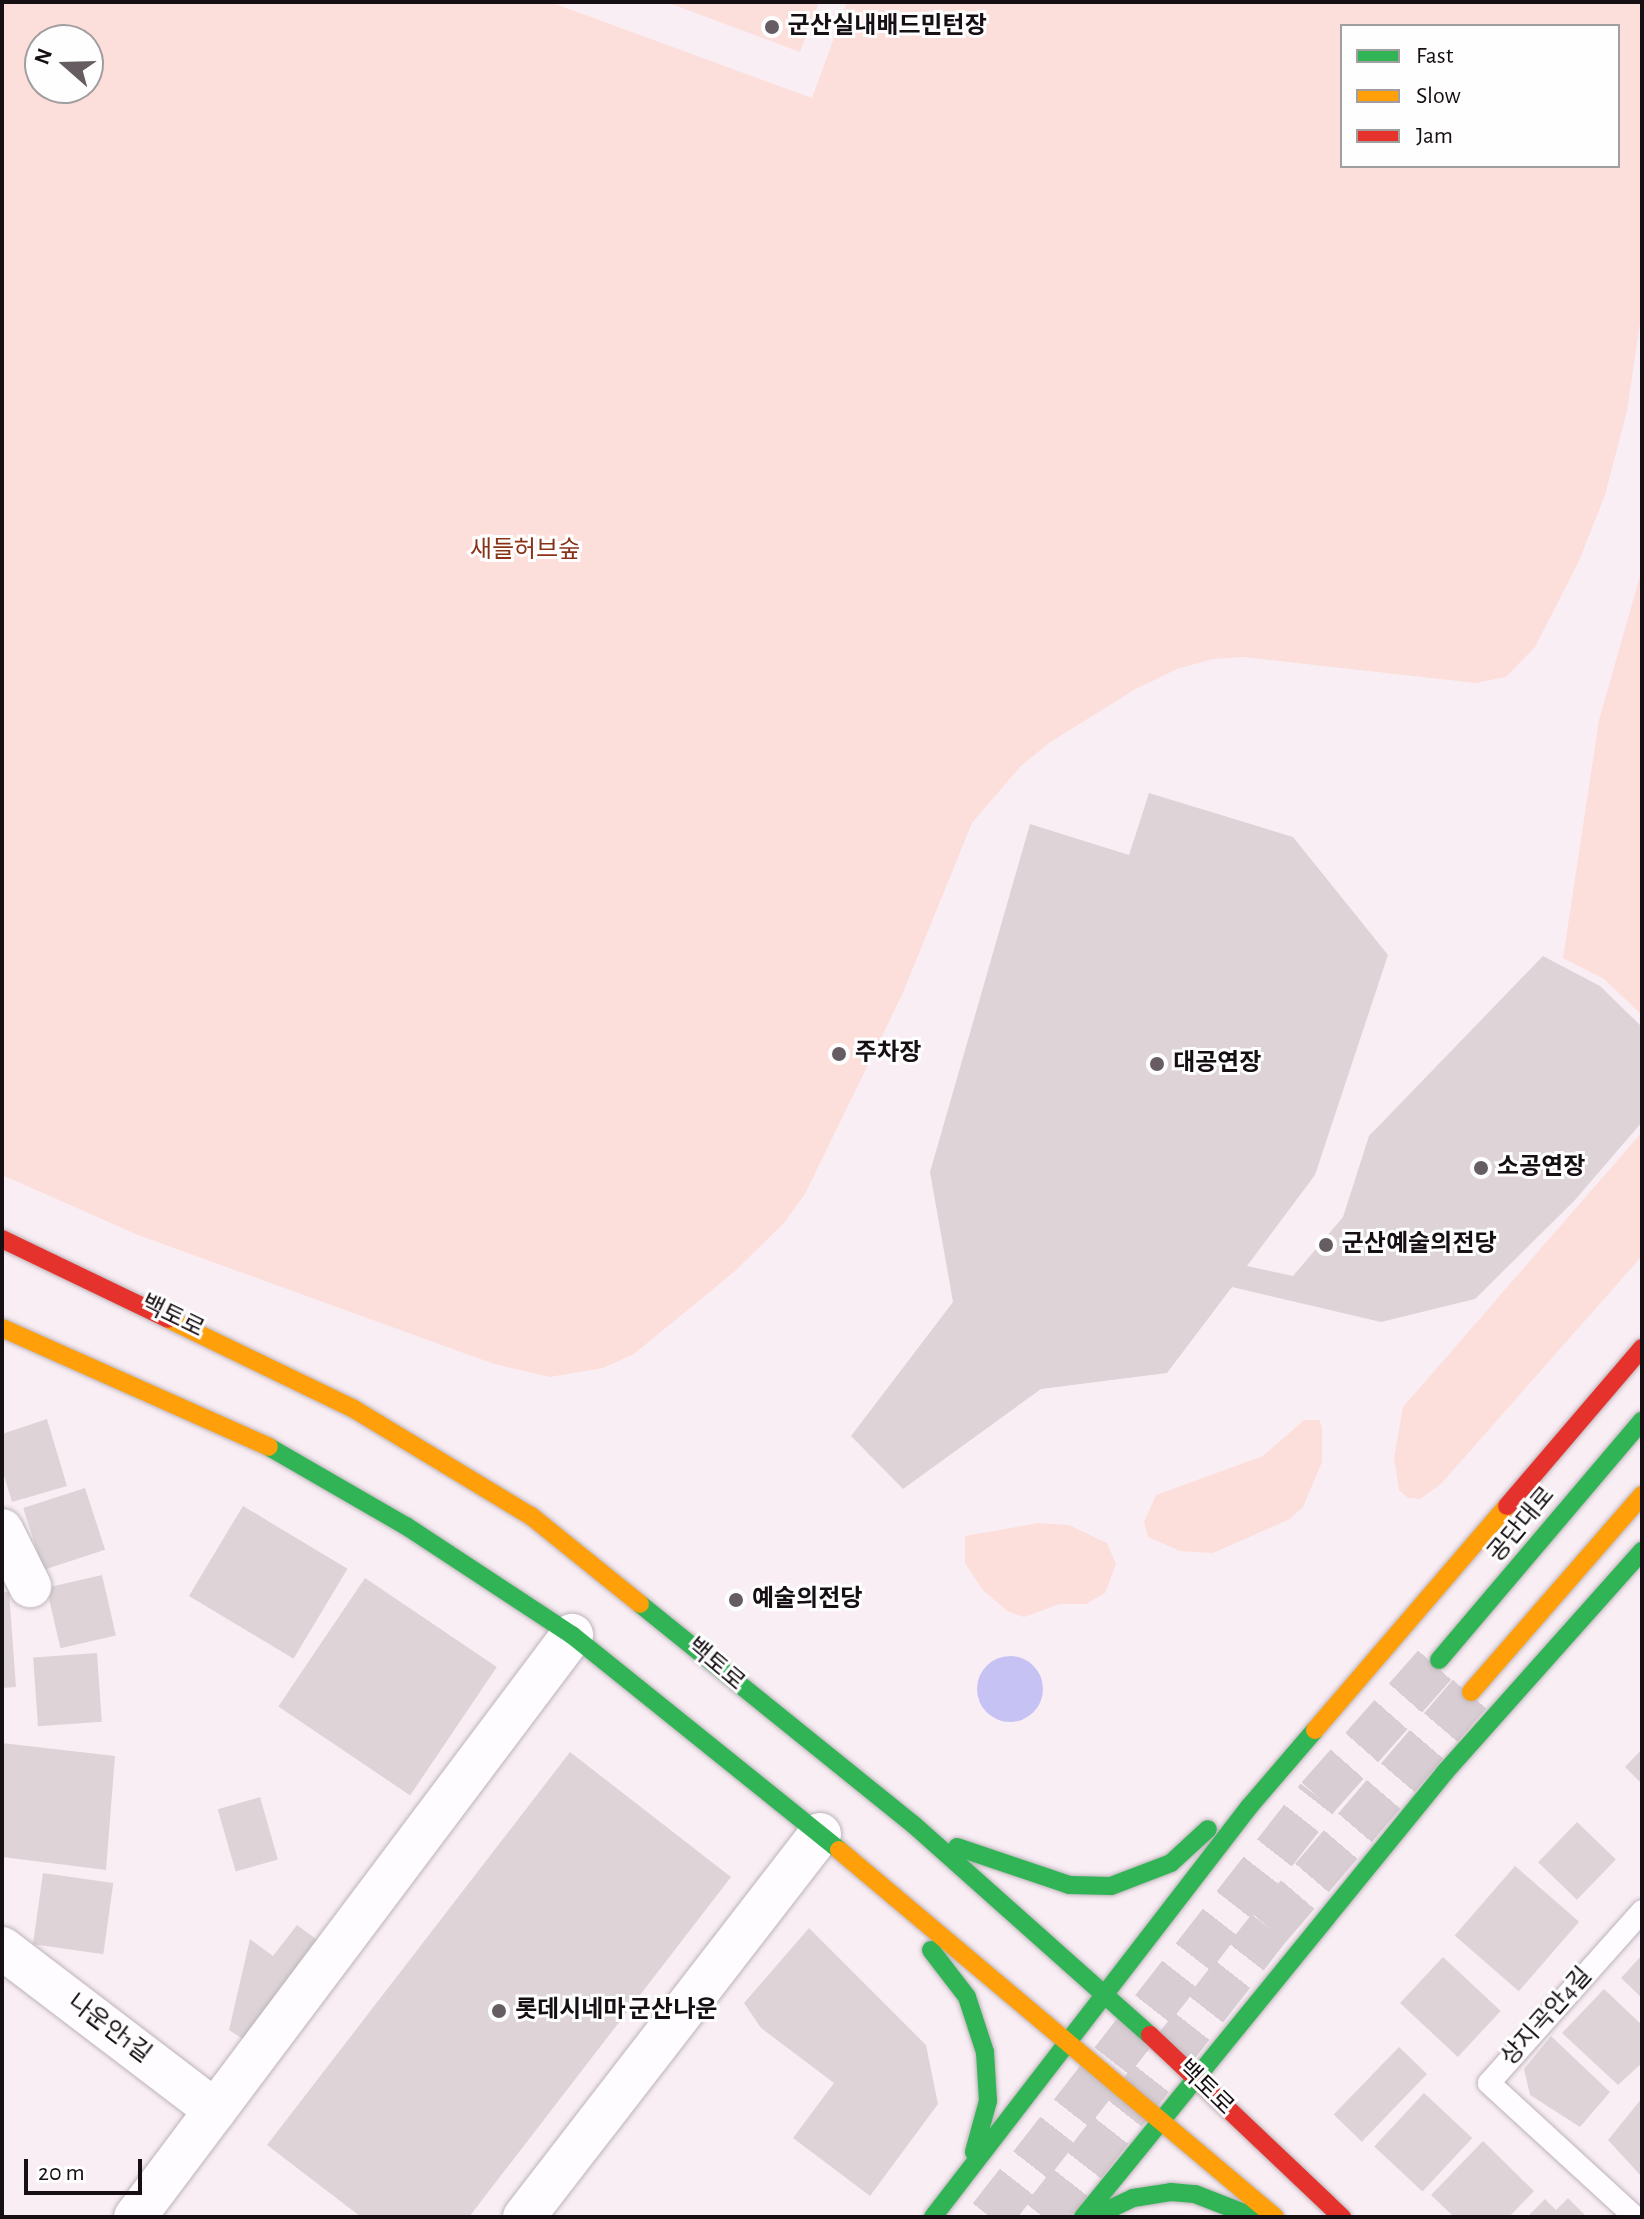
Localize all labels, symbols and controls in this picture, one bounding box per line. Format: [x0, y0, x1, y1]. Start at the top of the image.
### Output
place label: 군산실내배드민턴장 [788, 13, 987, 41]
marker: 군산실내배드민턴장 [763, 18, 781, 36]
north arrow [24, 24, 104, 104]
legend [1340, 24, 1620, 168]
text: Fast [1416, 44, 1453, 68]
text: N [30, 46, 56, 67]
text: Slow [1416, 84, 1461, 108]
text: Jam [1416, 124, 1453, 148]
park label: 새들허브숲 [470, 537, 580, 565]
place label: 주차장 [855, 1040, 921, 1068]
marker: 주차장 [830, 1045, 848, 1063]
place label: 대공연장 [1173, 1050, 1261, 1078]
marker: 대공연장 [1148, 1055, 1166, 1073]
place label: 소공연장 [1497, 1154, 1585, 1182]
marker: 소공연장 [1472, 1159, 1490, 1177]
place label: 군산예술의전당 [1342, 1231, 1497, 1259]
marker: 군산예술의전당 [1317, 1236, 1335, 1254]
street label: 백토로 [136, 1290, 208, 1344]
street label: 공단대로 [1483, 1482, 1561, 1568]
place label: 예술의전당 [752, 1586, 862, 1614]
marker: 예술의전당 [727, 1591, 745, 1609]
street label: 백토로 [680, 1633, 750, 1697]
street label: 상지곡안4길 [1496, 1962, 1598, 2072]
street label: 나운안1길 [62, 1988, 156, 2070]
place label: 롯데시네마 군산나운 [515, 1997, 717, 2025]
marker: 롯데시네마 군산나운 [490, 2002, 508, 2020]
street label: 백토로 [1171, 2055, 1239, 2121]
scale bar [28, 2143, 146, 2193]
text: 20 m [38, 2161, 85, 2185]

